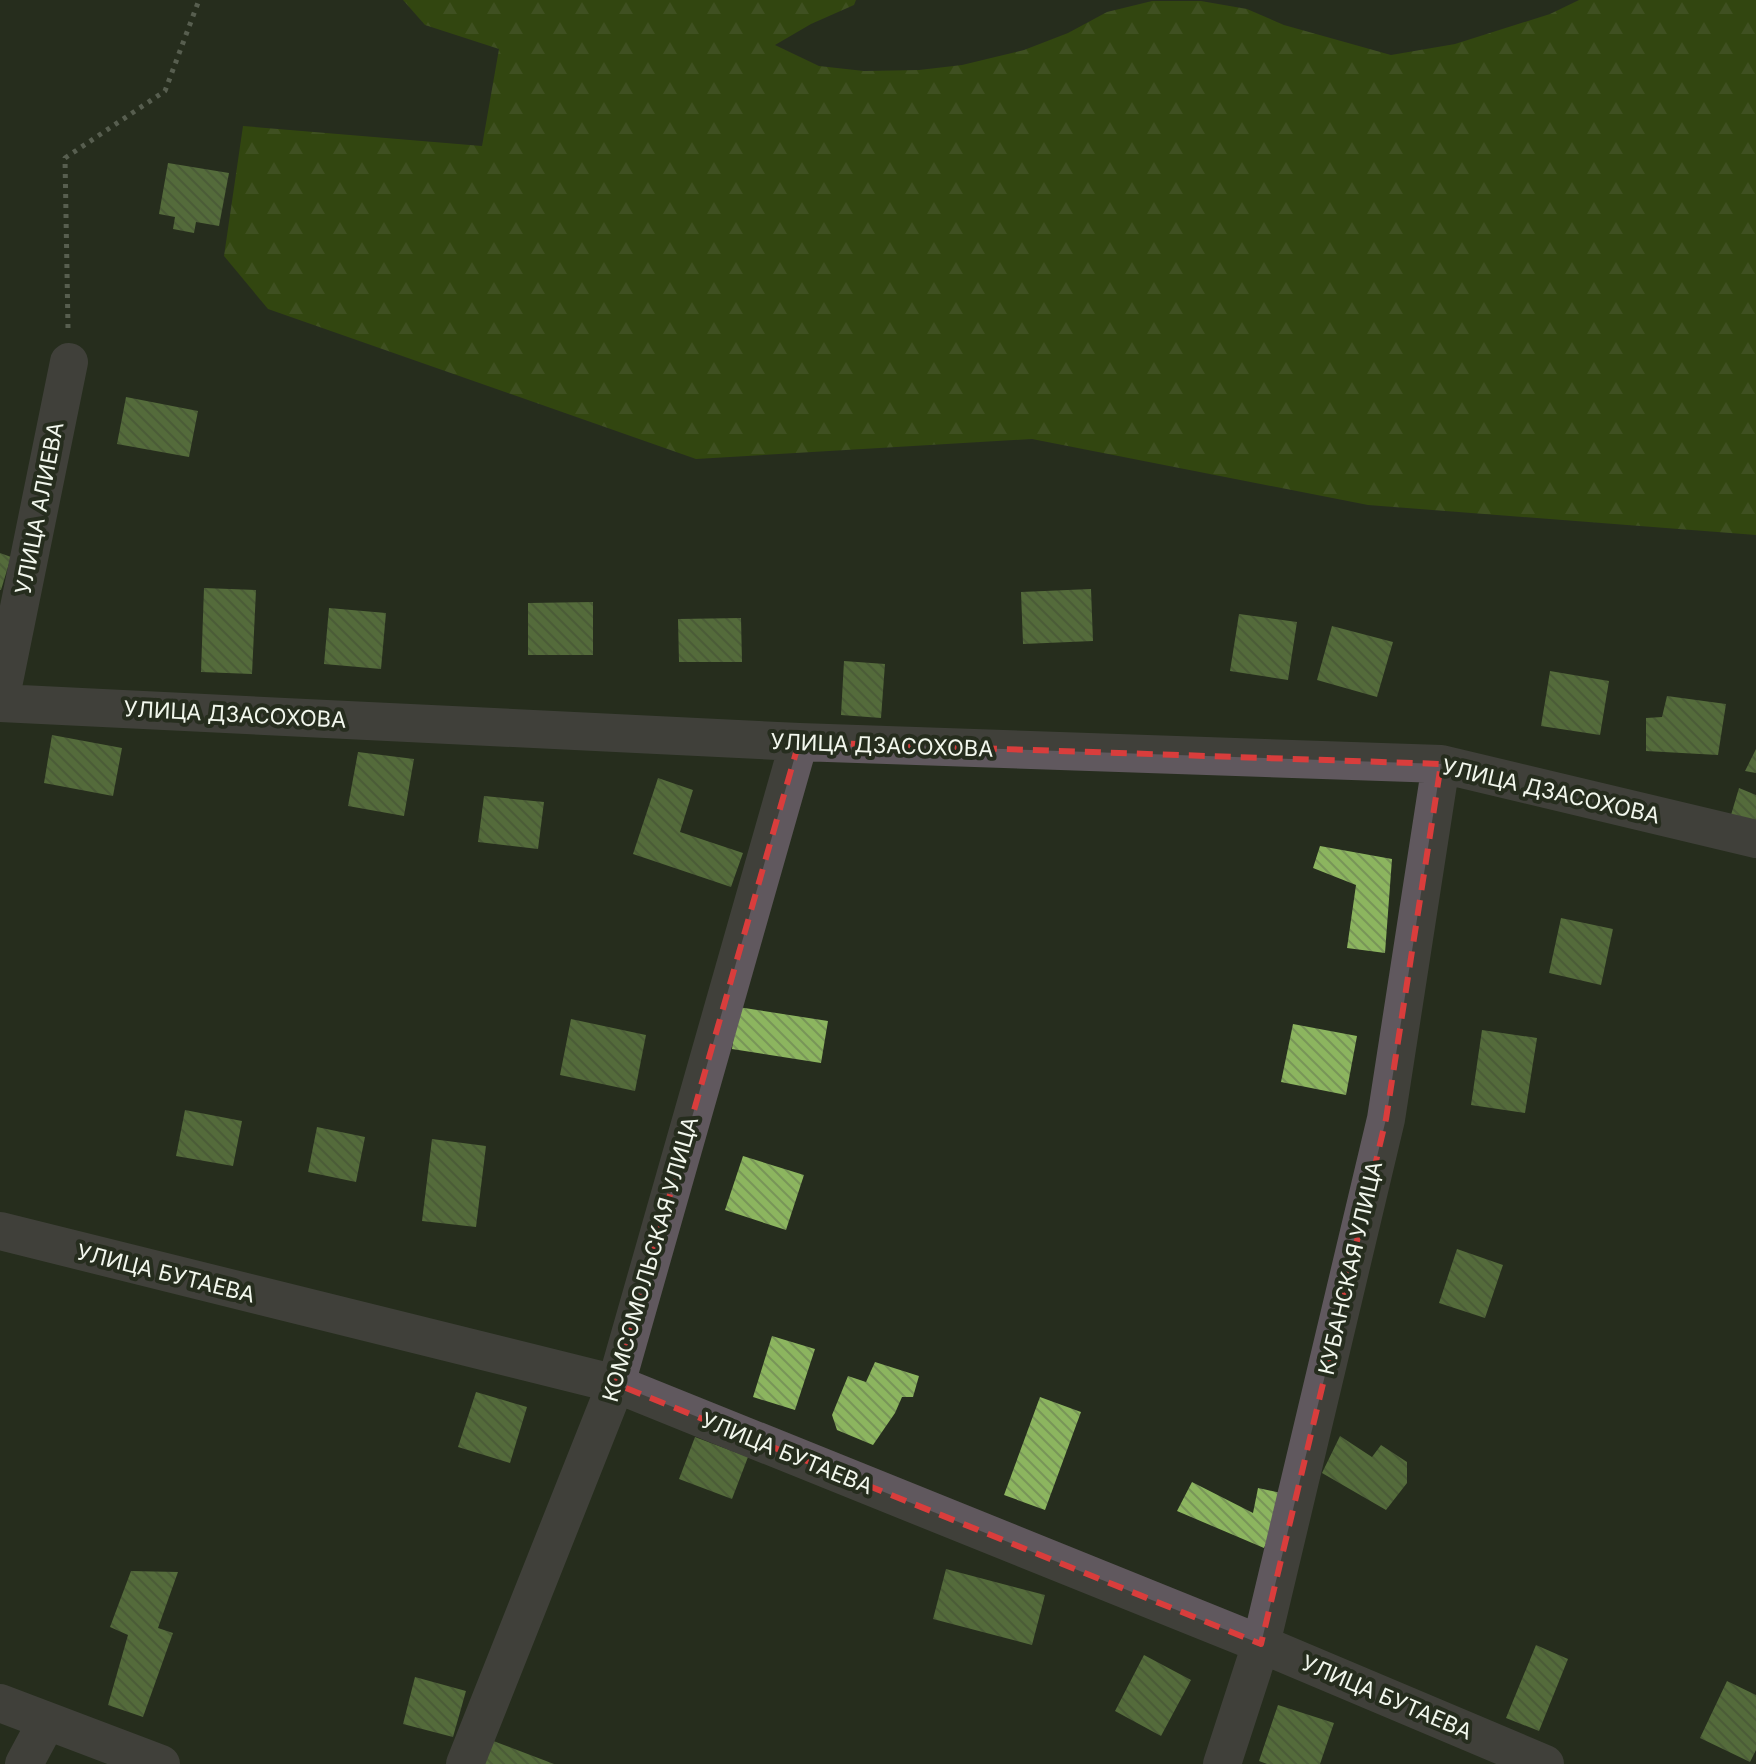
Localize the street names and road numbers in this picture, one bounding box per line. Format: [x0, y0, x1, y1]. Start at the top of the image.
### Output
street label: УЛИЦА АЛИЕВА [10, 420, 68, 596]
street label: УЛИЦА ДЗАСОХОВА [123, 695, 347, 733]
street label: УЛИЦА ДЗАСОХОВА [770, 728, 994, 762]
street label: УЛИЦА ДЗАСОХОВА [1439, 753, 1663, 829]
street label: КОМСОМОЛЬСКАЯ УЛИЦА [597, 1113, 703, 1405]
street label: КУБАНСКАЯ УЛИЦА [1313, 1159, 1387, 1377]
street label: УЛИЦА БУТАЕВА [74, 1238, 258, 1308]
street label: УЛИЦА БУТАЕВА [697, 1407, 877, 1499]
street label: УЛИЦА БУТАЕВА [1298, 1649, 1476, 1745]

